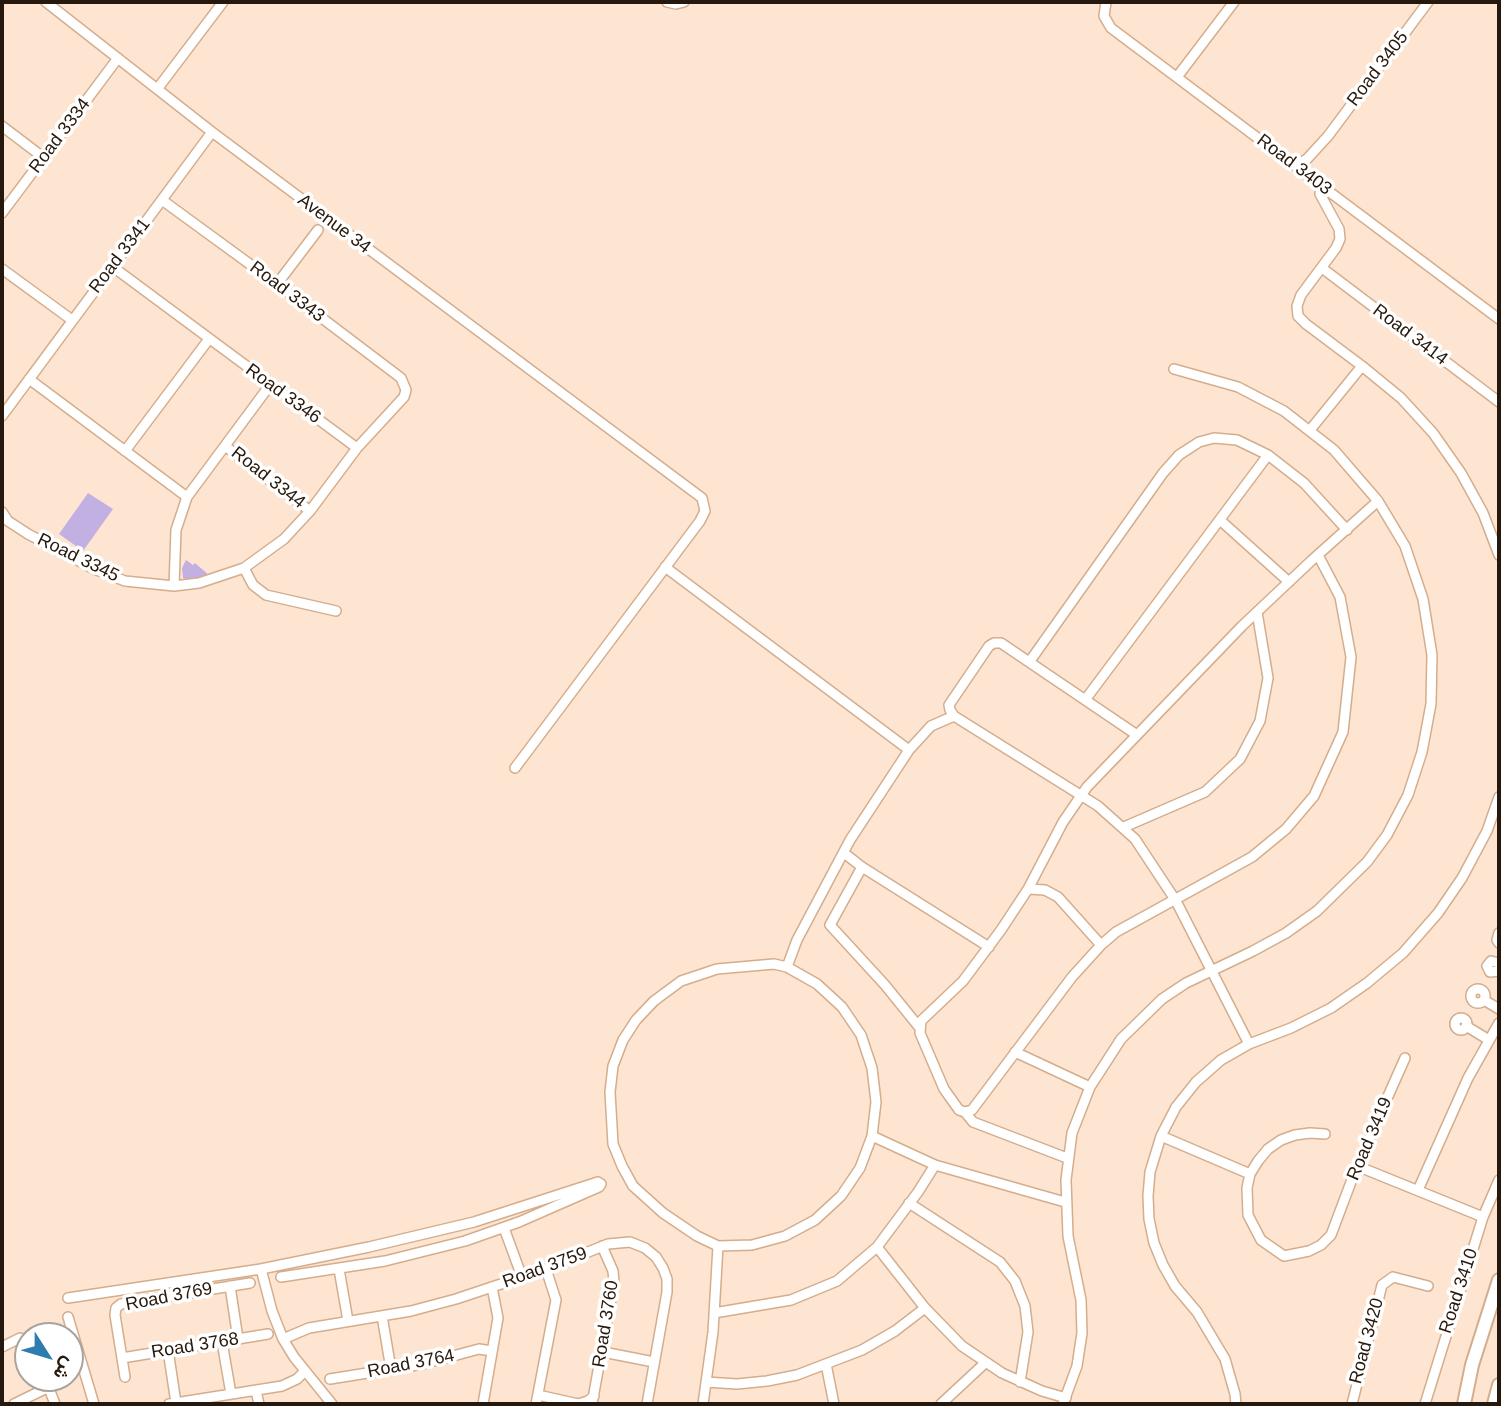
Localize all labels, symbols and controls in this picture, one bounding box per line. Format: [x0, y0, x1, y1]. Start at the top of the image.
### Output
street label: Road 3405 [1343, 27, 1413, 111]
street label: Road 3334 [25, 94, 95, 178]
street label: Road 3403 [1252, 130, 1336, 200]
street label: Avenue 34 [293, 190, 375, 258]
street label: Road 3341 [85, 214, 155, 298]
street label: Road 3343 [245, 257, 329, 327]
street label: Road 3414 [1368, 300, 1452, 370]
street label: Road 3346 [241, 359, 325, 429]
street label: Road 3344 [227, 442, 309, 514]
street label: Road 3345 [34, 529, 122, 587]
street label: Road 3419 [1343, 1094, 1397, 1184]
street label: Road 3759 [500, 1243, 590, 1293]
street label: Road 3410 [1435, 1246, 1483, 1336]
street label: Road 3769 [124, 1278, 214, 1316]
street label: Road 3760 [588, 1279, 624, 1369]
street label: Road 3420 [1345, 1296, 1389, 1386]
north arrow [14, 1322, 84, 1392]
street label: Road 3768 [150, 1328, 240, 1364]
street label: Road 3764 [366, 1345, 456, 1383]
text: ش [49, 1353, 80, 1384]

